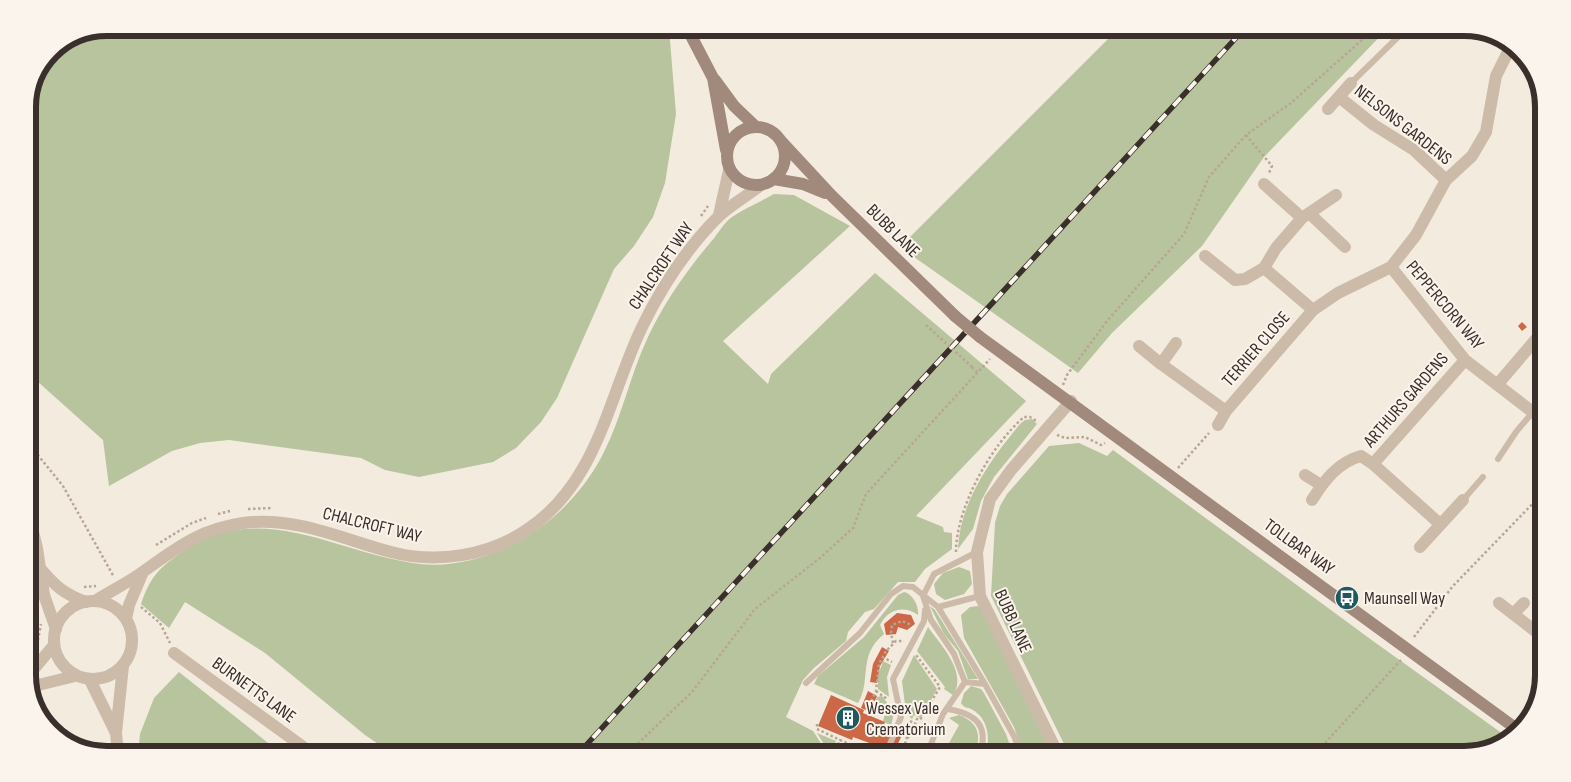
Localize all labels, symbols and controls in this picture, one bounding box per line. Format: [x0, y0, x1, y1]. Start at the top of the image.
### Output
street label: NELSONS GARDENS [1350, 80, 1456, 170]
street label: BUBB LANE [862, 200, 924, 262]
street label: CHALCROFT WAY [624, 218, 698, 314]
street label: PEPPERCORN WAY [1402, 256, 1489, 354]
street label: TERRIER CLOSE [1218, 307, 1294, 391]
street label: ARTHURS GARDENS [1359, 348, 1453, 452]
street label: CHALCROFT WAY [321, 503, 424, 547]
street label: TOLLBAR WAY [1260, 514, 1339, 580]
bus stop icon: Maunsell Way [1334, 585, 1360, 611]
street label: BUBB LANE [990, 586, 1036, 656]
place label: Maunsell Way [1364, 588, 1445, 609]
street label: BURNETTS LANE [208, 653, 300, 727]
place label: Wessex Vale Crematorium [866, 698, 946, 740]
building icon: Wessex Vale Crematorium [835, 705, 861, 731]

